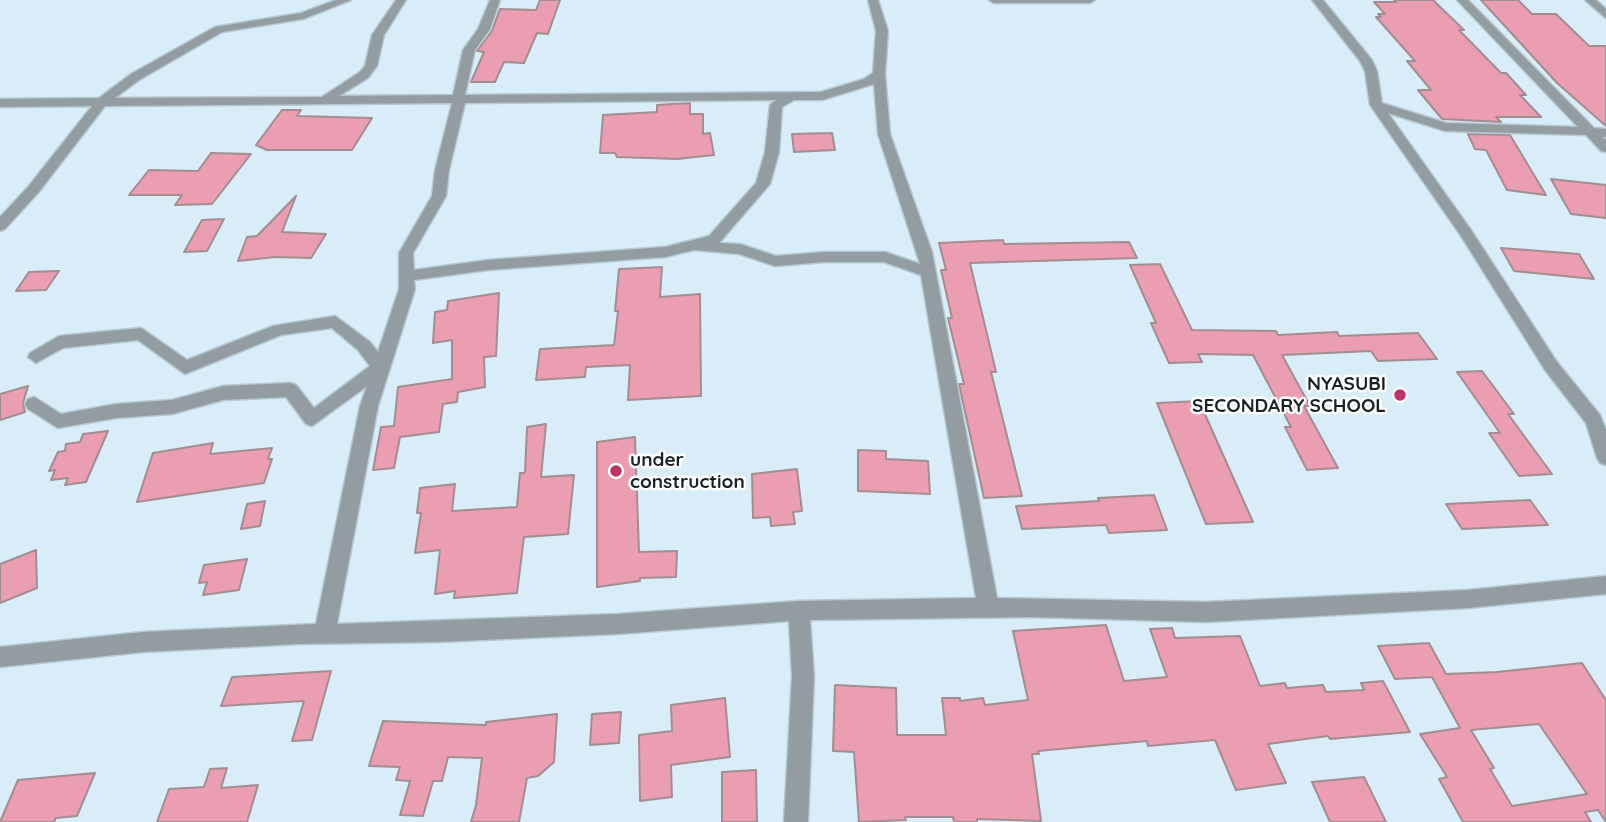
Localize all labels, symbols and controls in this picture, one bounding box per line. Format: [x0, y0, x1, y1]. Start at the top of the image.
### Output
place label: NYASUBI SECONDARY SCHOOL [1192, 373, 1386, 417]
marker: NYASUBI SECONDARY SCHOOL [1392, 387, 1408, 403]
place label: under construction [630, 449, 745, 493]
marker: under construction [608, 463, 624, 479]

